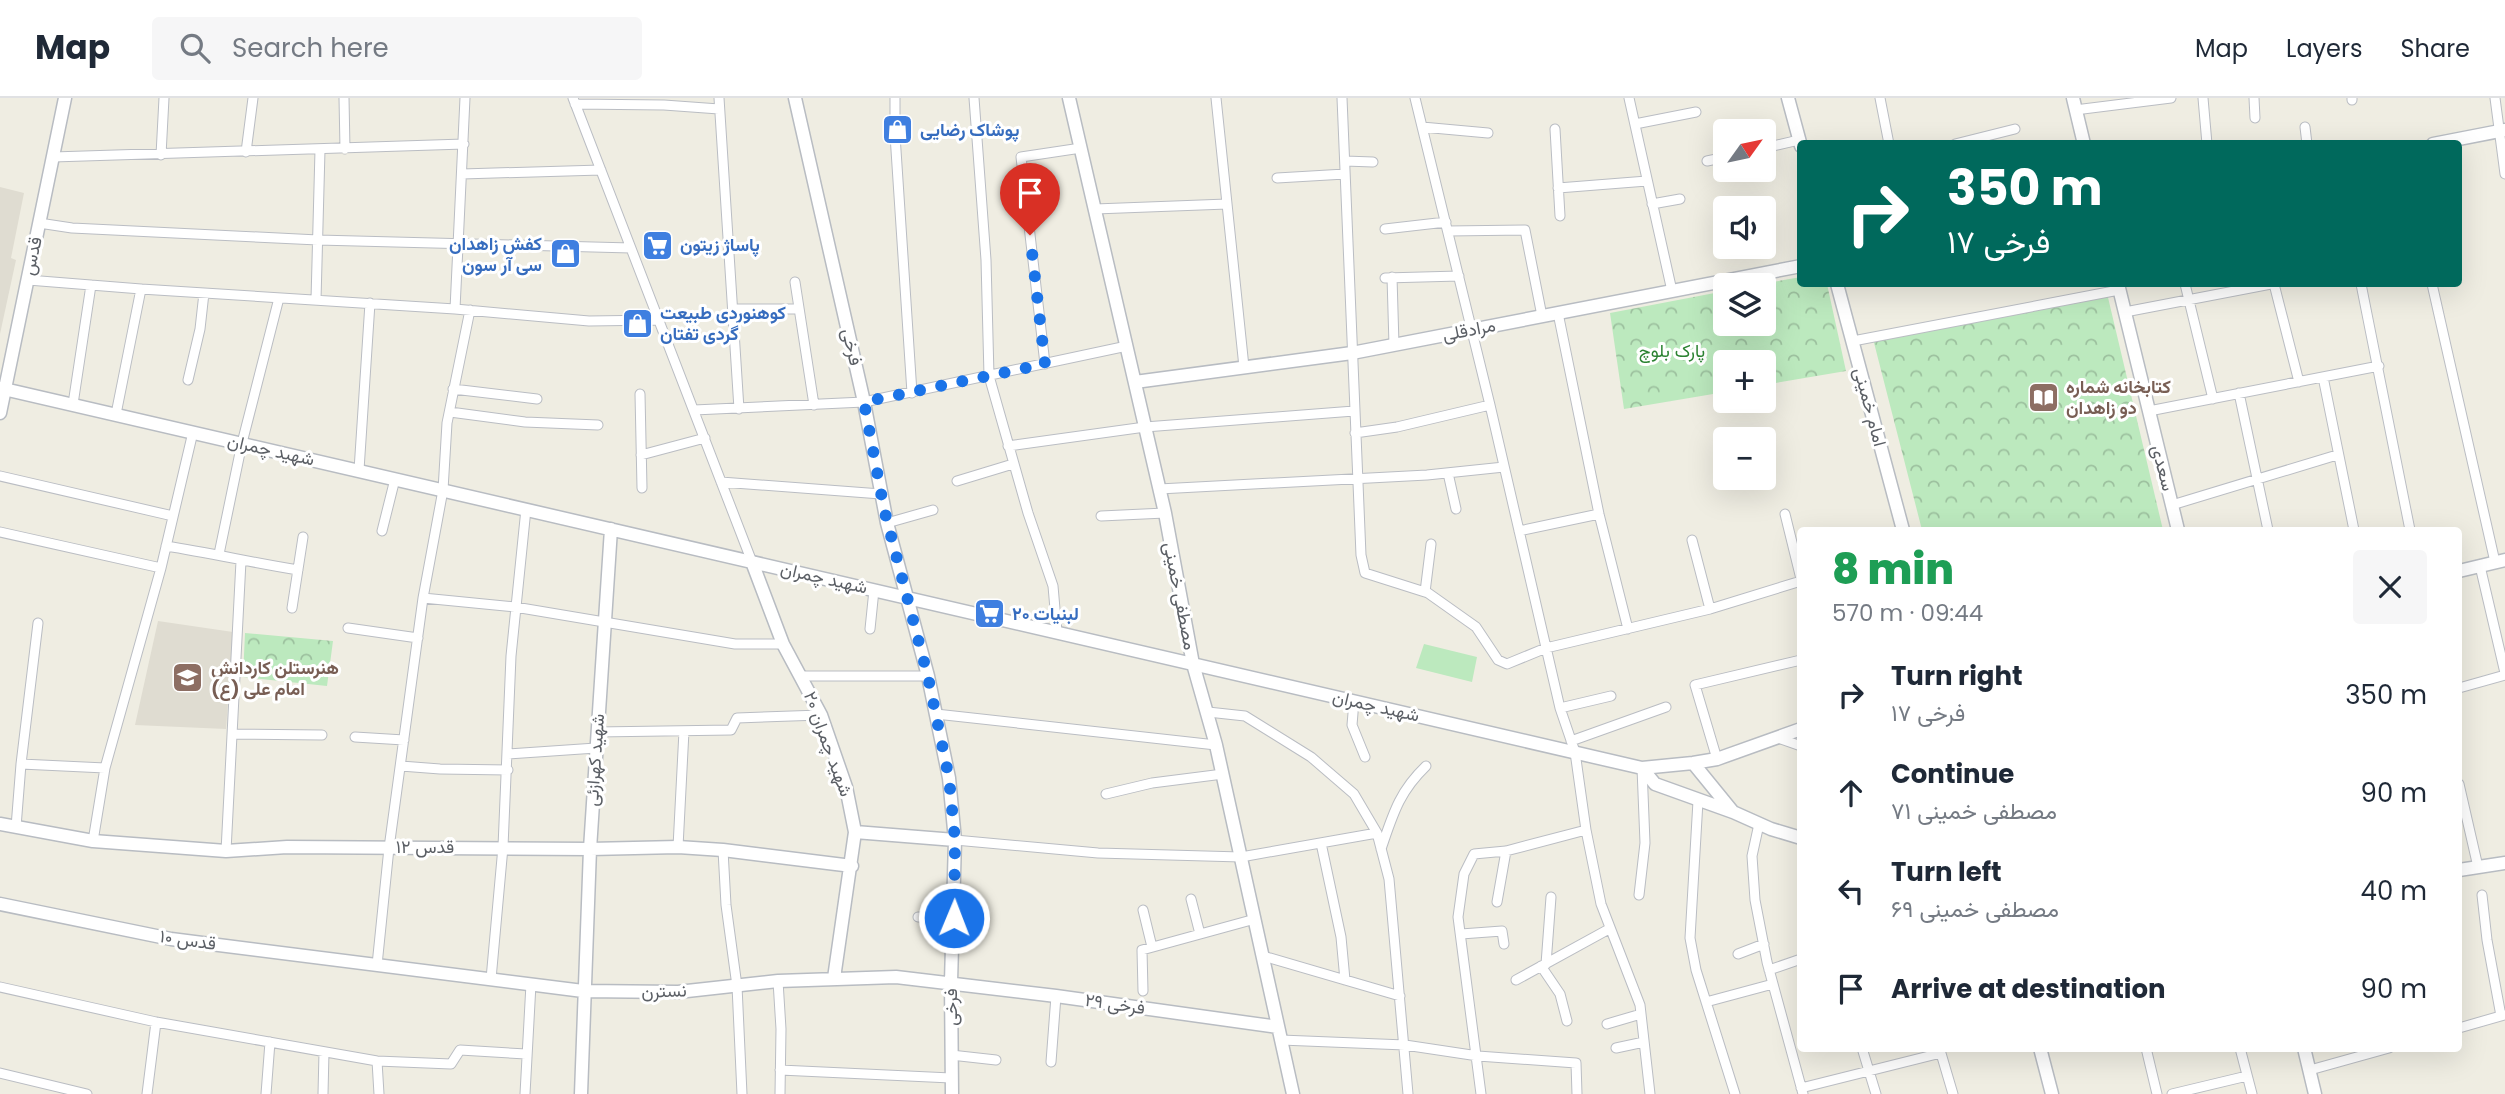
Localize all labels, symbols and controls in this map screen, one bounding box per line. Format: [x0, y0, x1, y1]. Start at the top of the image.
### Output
search box [152, 17, 642, 80]
text: Map [35, 24, 110, 71]
icon: search [176, 29, 214, 67]
text: Search here [232, 30, 389, 66]
text: Map [2195, 32, 2248, 65]
text: Layers [2286, 32, 2362, 65]
text: Share [2400, 32, 2470, 65]
shop icon: پوشاک رضایی [880, 113, 914, 147]
place label: پوشاک رضایی [920, 117, 1020, 142]
north arrow [1713, 119, 1776, 182]
map controls [1713, 119, 1776, 490]
text: 350 m [1947, 154, 2103, 222]
pin [1000, 163, 1060, 235]
icon: right [1832, 168, 1923, 259]
icon: arrive [1011, 174, 1049, 212]
button: sound [1713, 196, 1776, 259]
text: فرخی ۱۷ [1947, 219, 2050, 264]
supermarket icon: پاساژ زیتون [640, 228, 674, 262]
place label: کفش زاهدان سی آر سون [449, 231, 542, 277]
place label: پاساژ زیتون [680, 232, 760, 257]
street label: قدس [15, 234, 48, 278]
shop icon: کفش زاهدان سی آر سون [548, 237, 582, 271]
button: layers [1713, 273, 1776, 336]
place label: کوهنوردی طبیعت گردی تفتان [660, 300, 786, 346]
shop icon: کوهنوردی طبیعت گردی تفتان [620, 306, 654, 340]
street label: مرادقلی [1440, 312, 1498, 347]
street label: فرخی [836, 326, 869, 368]
park label: پارک بلوچ [1639, 338, 1705, 363]
button: + [1713, 350, 1776, 413]
street label: امام خمینی [1848, 365, 1893, 449]
place label: کتابخانه شماره دو زاهدان [2066, 374, 2171, 420]
library icon: کتابخانه شماره دو زاهدان [2026, 380, 2060, 414]
street label: شهید چمران [225, 427, 317, 472]
button: − [1713, 427, 1776, 490]
street label: سعدی [2146, 442, 2181, 494]
street label: مصطفی خمینی [1158, 540, 1203, 652]
text: 8 min [1832, 540, 1954, 599]
button: close [2353, 550, 2427, 624]
street label: شهید چمران [778, 555, 870, 600]
supermarket icon: لبنیات ۲۰ [972, 597, 1006, 631]
text: 570 m · 09:44 [1832, 597, 1983, 629]
place label: لبنیات ۲۰ [1012, 601, 1079, 626]
place label: هنرستلن کاردانش امام علی (ع) [211, 655, 339, 701]
text: Turn right [1891, 658, 2023, 694]
school or university icon: هنرستلن کاردانش امام علی (ع) [171, 661, 205, 695]
icon: right [1832, 676, 1870, 714]
text: 350 m [2345, 677, 2427, 713]
street label: شهید چمران [1330, 683, 1422, 728]
street label: شهید چمران ۲۰ [798, 688, 859, 800]
text: فرخی ۱۷ [1891, 697, 1965, 729]
street label: شهید کهرازئی [579, 713, 610, 807]
text: Continue [1891, 756, 2014, 792]
icon: ahead [1832, 774, 1870, 812]
text: 90 m [2361, 775, 2427, 811]
text: مصطفی خمینی ۷۱ [1891, 795, 2057, 827]
street label: قدس ۱۲ [396, 834, 454, 859]
text: Turn left [1891, 854, 2002, 890]
icon: left [1832, 872, 1870, 910]
text: 40 m [2361, 873, 2427, 909]
position arrow [917, 881, 991, 955]
text: مصطفی خمینی ۶۹ [1891, 893, 2059, 925]
street label: قدس ۱۰ [158, 923, 218, 956]
icon: arrive [1832, 970, 1870, 1008]
text: Arrive at destination [1891, 971, 2166, 1007]
text: 90 m [2361, 971, 2427, 1007]
street label: نسترن [641, 977, 687, 1004]
street label: فرخی ۲۹ [1083, 987, 1147, 1020]
street label: فرخی [938, 988, 963, 1026]

